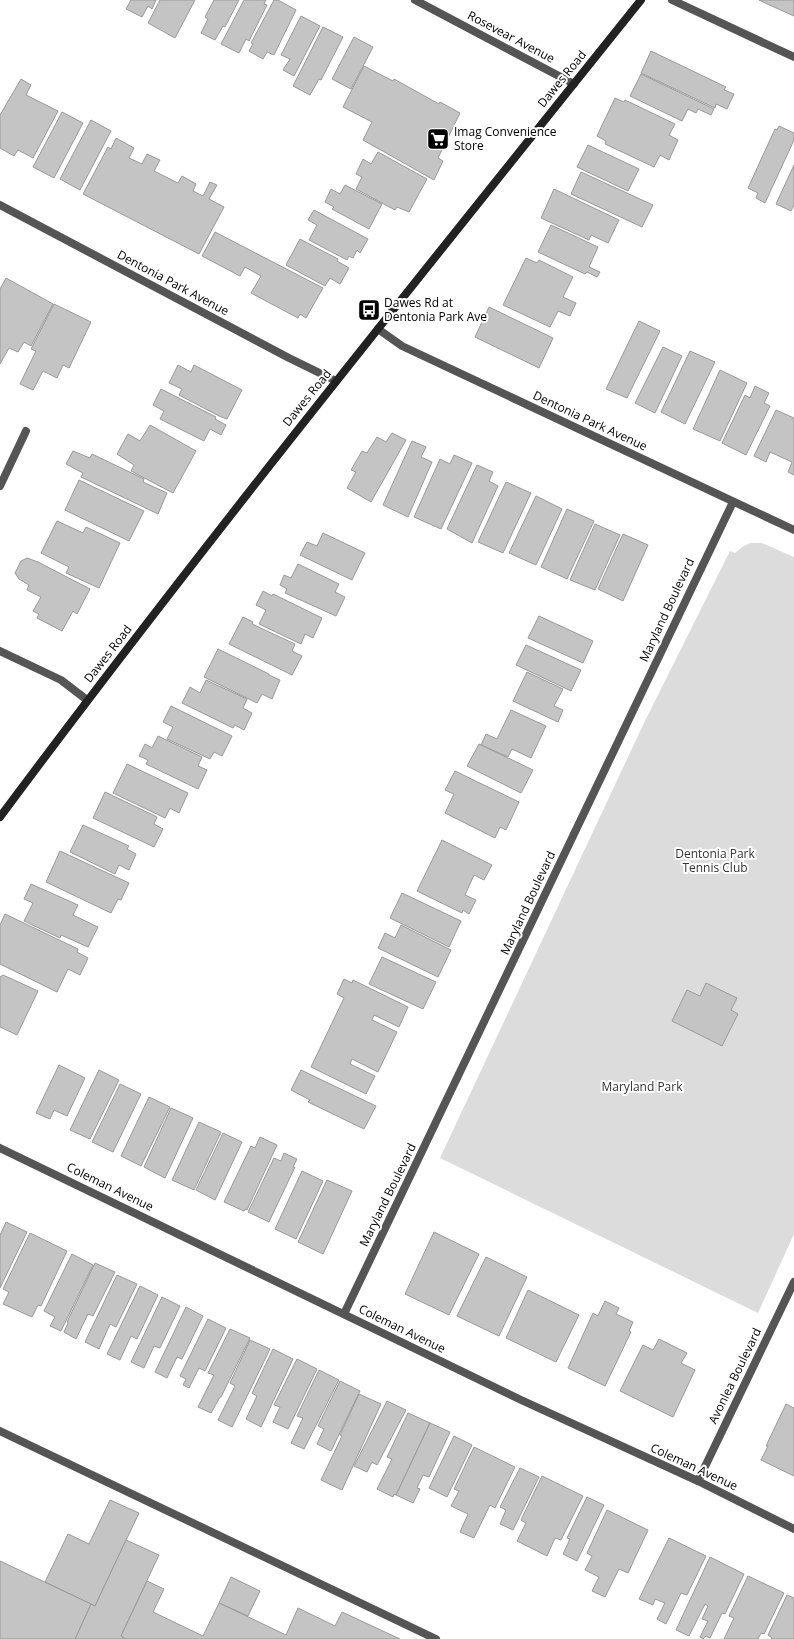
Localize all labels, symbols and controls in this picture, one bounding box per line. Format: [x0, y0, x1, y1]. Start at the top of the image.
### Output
street label: Rosevear Avenue [465, 6, 558, 67]
street label: Dawes Road [533, 47, 590, 111]
place label: Imag Convenience Store [454, 123, 557, 154]
supermarket icon: Imag Convenience Store [425, 126, 451, 152]
street label: Dentonia Park Avenue [114, 246, 232, 319]
place label: Dawes Rd at Dentonia Park Ave [384, 294, 487, 325]
bus stop icon: Dawes Rd at Dentonia Park Ave [356, 297, 382, 323]
street label: Dawes Road [278, 366, 335, 430]
street label: Dentonia Park Avenue [530, 387, 650, 455]
street label: Maryland Boulevard [635, 555, 698, 665]
street label: Dawes Road [80, 621, 136, 686]
park label: Dentonia Park Tennis Club [675, 845, 755, 876]
street label: Maryland Boulevard [496, 848, 559, 958]
park label: Maryland Park [602, 1078, 683, 1095]
street label: Maryland Boulevard [355, 1140, 420, 1249]
street label: Coleman Avenue [64, 1158, 157, 1215]
street label: Coleman Avenue [356, 1300, 449, 1357]
street label: Avonlea Boulevard [704, 1325, 765, 1427]
street label: Coleman Avenue [648, 1439, 741, 1494]

